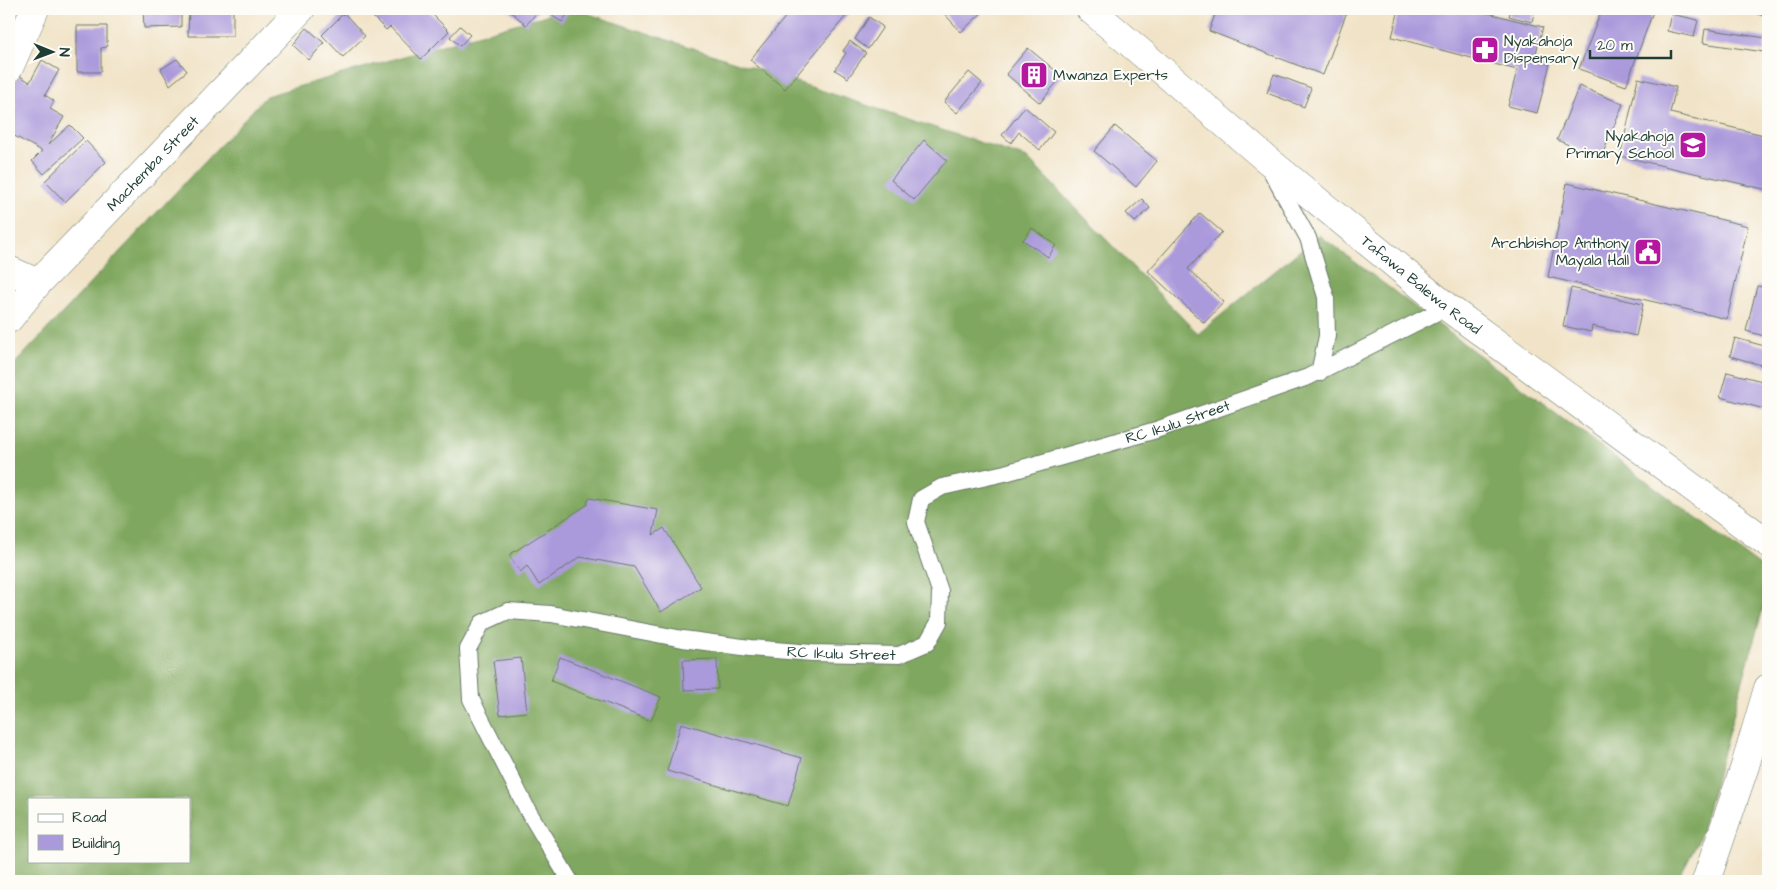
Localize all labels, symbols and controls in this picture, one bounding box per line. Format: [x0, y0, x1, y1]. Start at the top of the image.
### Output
north arrow [28, 28, 78, 78]
scale bar [1590, 28, 1671, 60]
place label: Nyakahoja Dispensary [1504, 31, 1579, 70]
pharmacy icon: Nyakahoja Dispensary [1470, 35, 1500, 65]
text: 20 m [1597, 35, 1633, 56]
text: N [54, 48, 74, 57]
building icon: Mwanza Experts [1019, 60, 1049, 90]
place label: Mwanza Experts [1053, 65, 1168, 86]
street label: Machemba Street [102, 111, 204, 216]
place label: Nyakahoja Primary School [1566, 126, 1674, 165]
school or university icon: Nyakahoja Primary School [1678, 130, 1708, 160]
street label: Tafawa Balewa Road [1357, 230, 1486, 339]
place label: Archbishop Anthony Mayala Hall [1491, 233, 1629, 272]
public building icon: Archbishop Anthony Mayala Hall [1633, 237, 1663, 267]
street label: RC Ikulu Street [1123, 395, 1233, 449]
street label: RC Ikulu Street [786, 641, 896, 665]
legend [28, 798, 190, 862]
text: Road [72, 807, 107, 828]
text: Building [72, 833, 120, 855]

